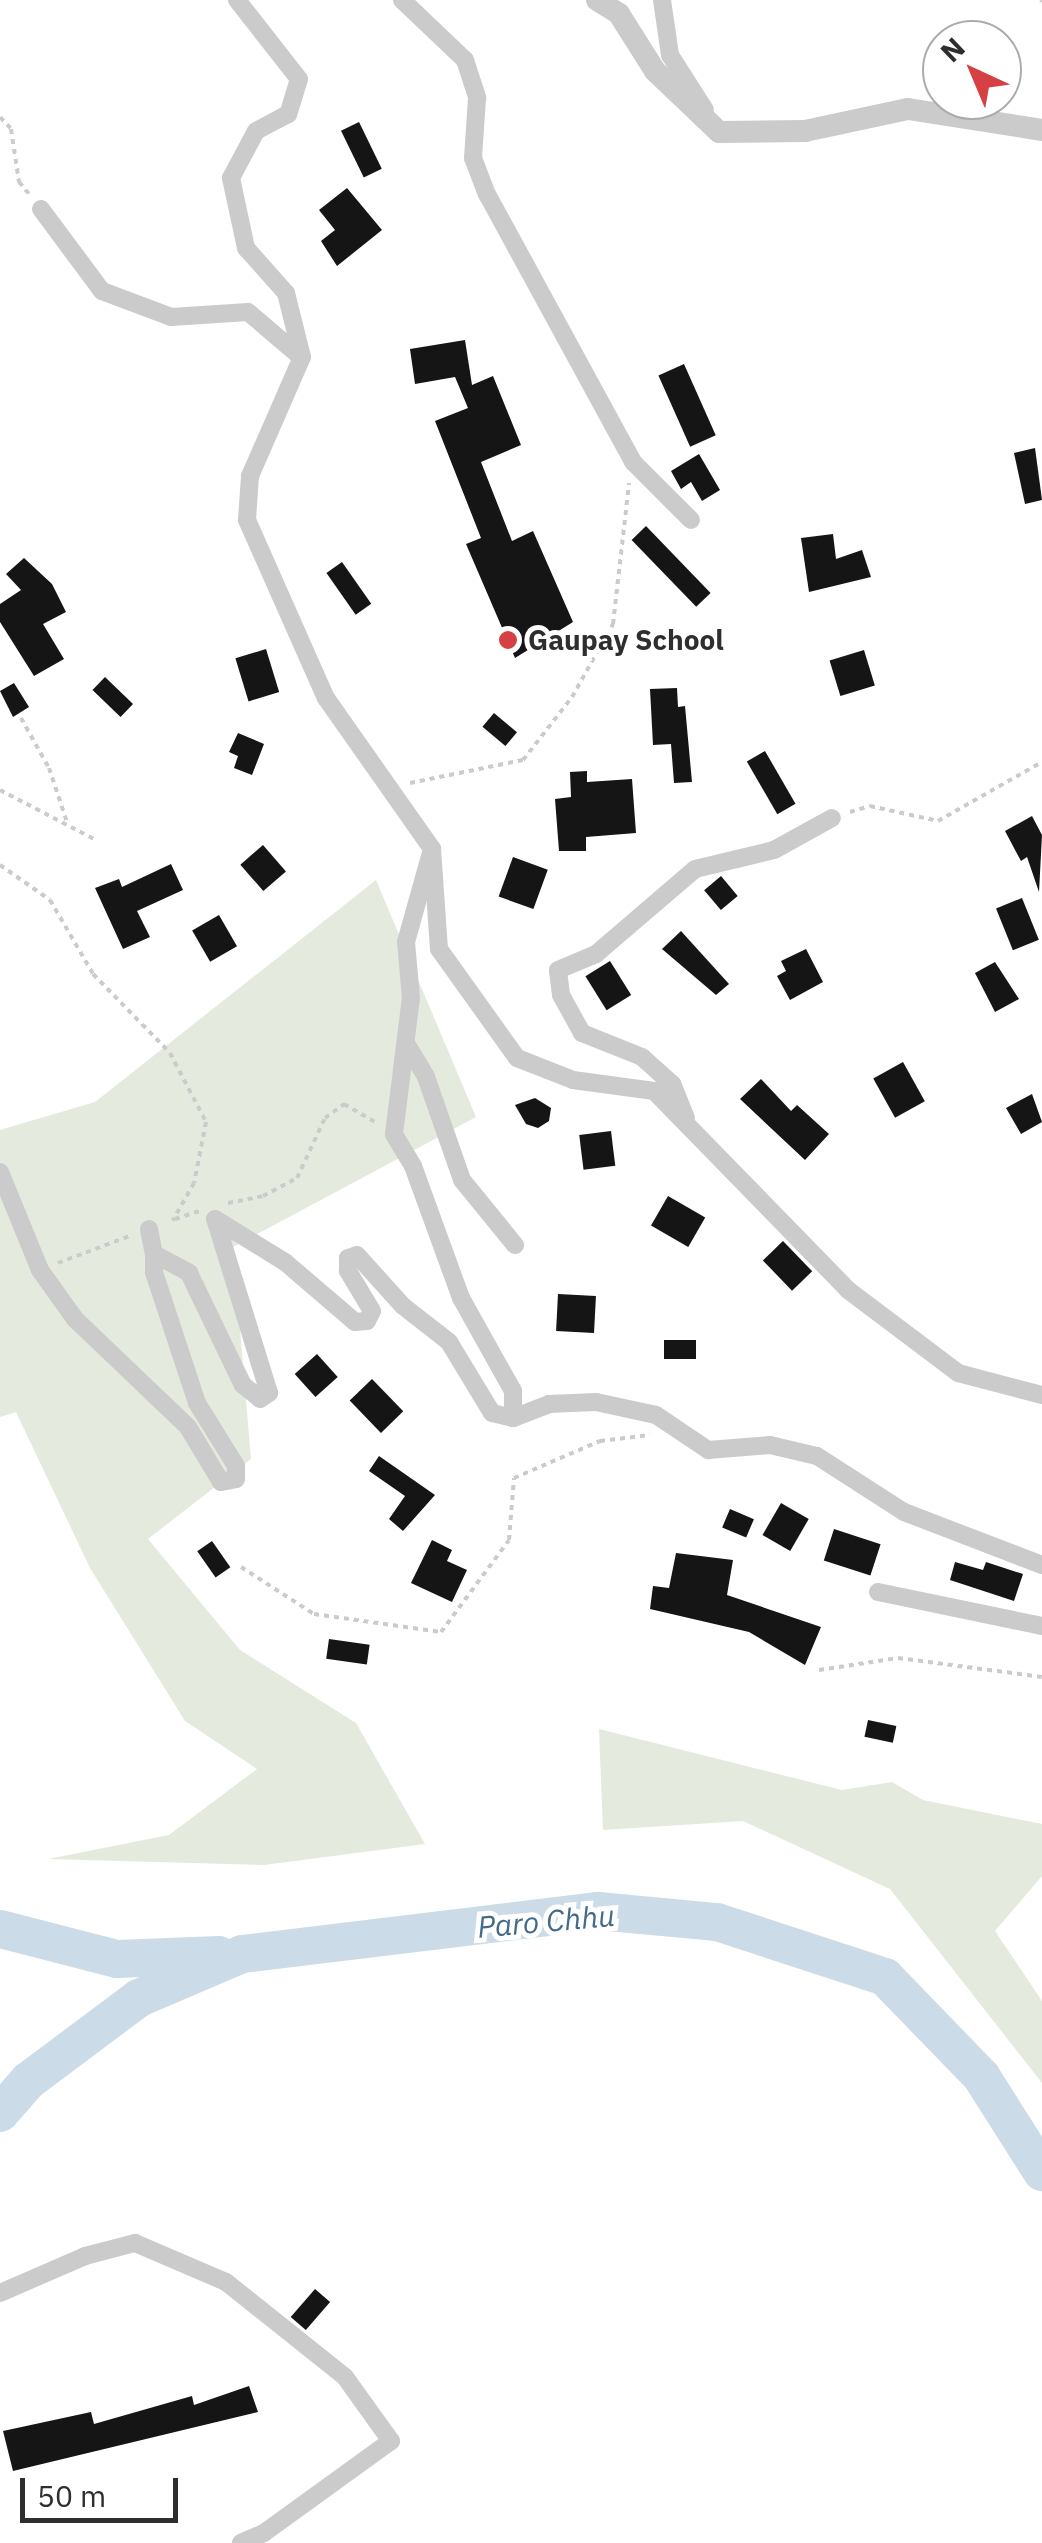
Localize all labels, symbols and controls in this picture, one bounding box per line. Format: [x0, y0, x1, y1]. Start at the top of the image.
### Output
north arrow [922, 20, 1022, 120]
text: N [932, 29, 972, 70]
place label: Gaupay School [528, 623, 724, 657]
marker: Gaupay School [497, 629, 519, 651]
water label: Paro Chhu [476, 1897, 616, 1945]
scale bar [25, 2458, 182, 2520]
text: 50 m [37, 2476, 106, 2515]

